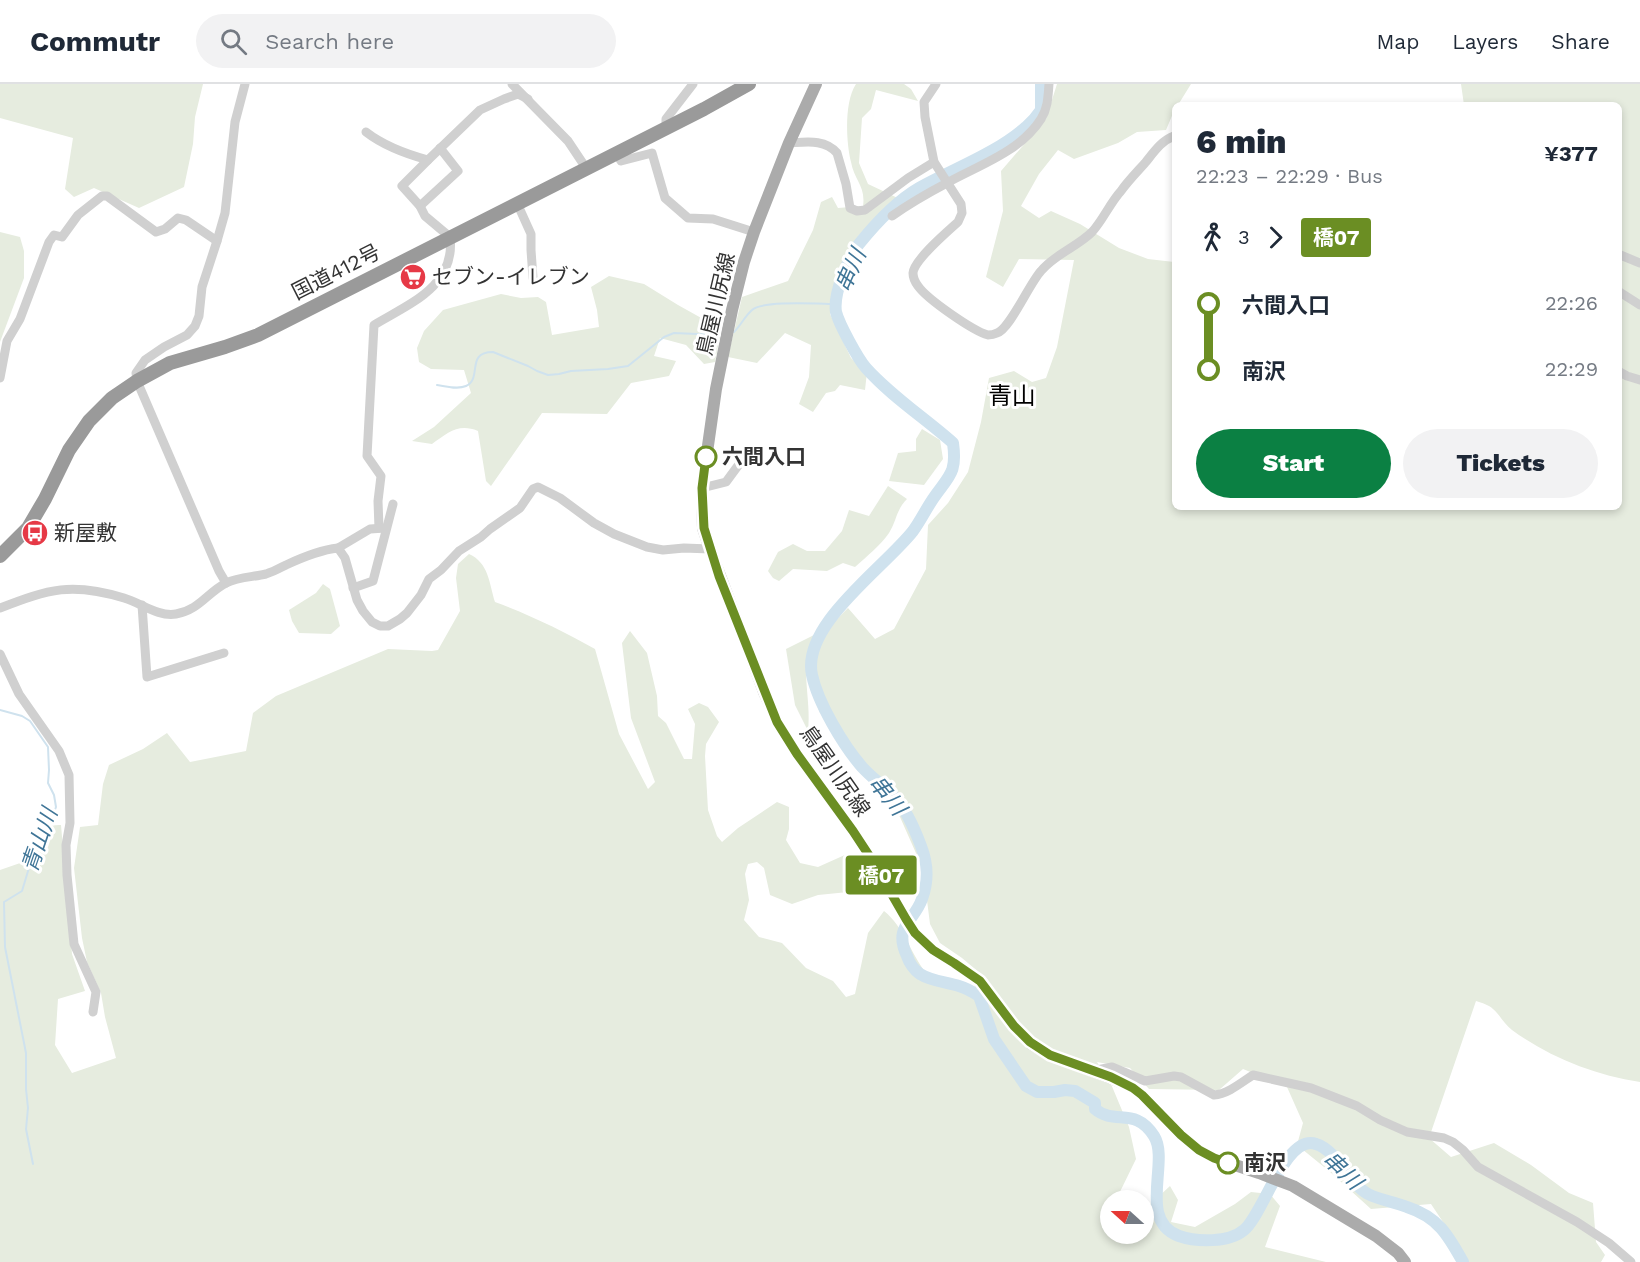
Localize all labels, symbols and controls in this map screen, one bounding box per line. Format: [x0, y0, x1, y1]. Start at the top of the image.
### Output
search box [196, 14, 616, 68]
text: Commutr [30, 25, 160, 58]
icon: search [217, 25, 250, 58]
text: Search here [265, 29, 394, 54]
text: Map [1376, 29, 1419, 54]
text: Layers [1452, 29, 1518, 54]
text: Share [1551, 29, 1610, 54]
text: 6 min [1196, 122, 1287, 161]
text: ¥377 [1544, 141, 1598, 166]
text: 22:23 – 22:29 · Bus [1196, 164, 1383, 188]
icon: walk [1196, 221, 1229, 254]
icon: forward [1259, 221, 1292, 254]
text: 3 [1238, 225, 1250, 249]
text: 橋07 [1313, 225, 1359, 250]
street label: 国道412号 [287, 239, 384, 304]
water label: 串川 [830, 243, 872, 295]
street label: 鳥屋川尻線 [692, 250, 740, 358]
supermarket icon: セブン-イレブン [398, 262, 428, 292]
place label: セブン-イレブン [432, 264, 590, 289]
text: 22:26 [1545, 291, 1598, 315]
text: 六間入口 [1242, 293, 1330, 318]
text: 22:29 [1545, 357, 1598, 381]
text: 南沢 [1242, 359, 1286, 384]
district label: 青山 [988, 382, 1036, 410]
button: Start [1196, 429, 1391, 498]
button: Tickets [1403, 429, 1598, 498]
place label: 六間入口 [722, 444, 806, 469]
marker: 六間入口 [695, 446, 717, 468]
bus stop icon: 新屋敷 [20, 518, 50, 548]
place label: 新屋敷 [54, 520, 117, 545]
street label: 鳥屋川尻線 [795, 721, 876, 821]
water label: 串川 [864, 770, 912, 822]
water label: 青山川 [17, 803, 63, 875]
line badge: 橋07 [846, 856, 916, 894]
text: 橋07 [858, 863, 904, 888]
water label: 串川 [1318, 1146, 1369, 1196]
place label: 南沢 [1244, 1150, 1286, 1175]
marker: 南沢 [1217, 1152, 1239, 1174]
north arrow [1100, 1190, 1154, 1244]
map controls [1100, 1190, 1154, 1244]

